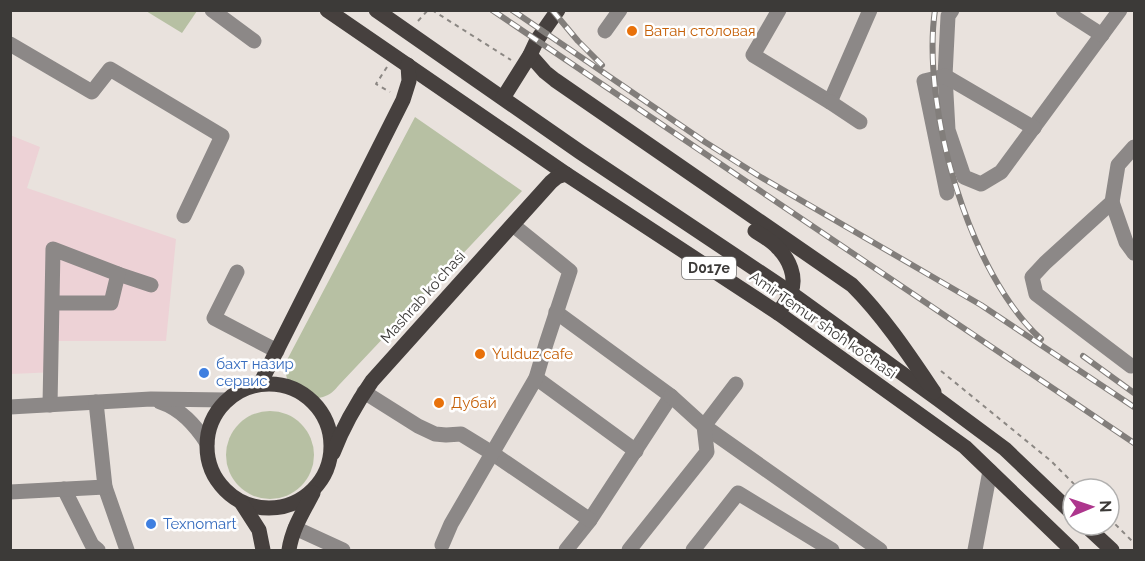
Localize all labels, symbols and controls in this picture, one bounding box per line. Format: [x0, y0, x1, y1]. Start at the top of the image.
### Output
place label: Ватан столовая [644, 22, 756, 40]
marker: Ватан столовая [625, 24, 639, 38]
street label: Mashrab ko'chasi [377, 247, 469, 347]
road number: D017e [682, 257, 736, 279]
street label: Amir Temur shoh ko'chasi [746, 267, 900, 383]
place label: Yulduz cafe [492, 345, 573, 363]
marker: Yulduz cafe [473, 347, 487, 361]
place label: бахт назир сервис [216, 355, 294, 390]
marker: бахт назир сервис [197, 366, 211, 380]
place label: Дубай [451, 394, 497, 412]
marker: Дубай [432, 396, 446, 410]
north arrow [1061, 477, 1121, 537]
text: N [1096, 500, 1115, 513]
place label: Texnomart [163, 515, 236, 533]
marker: Texnomart [144, 517, 158, 531]

